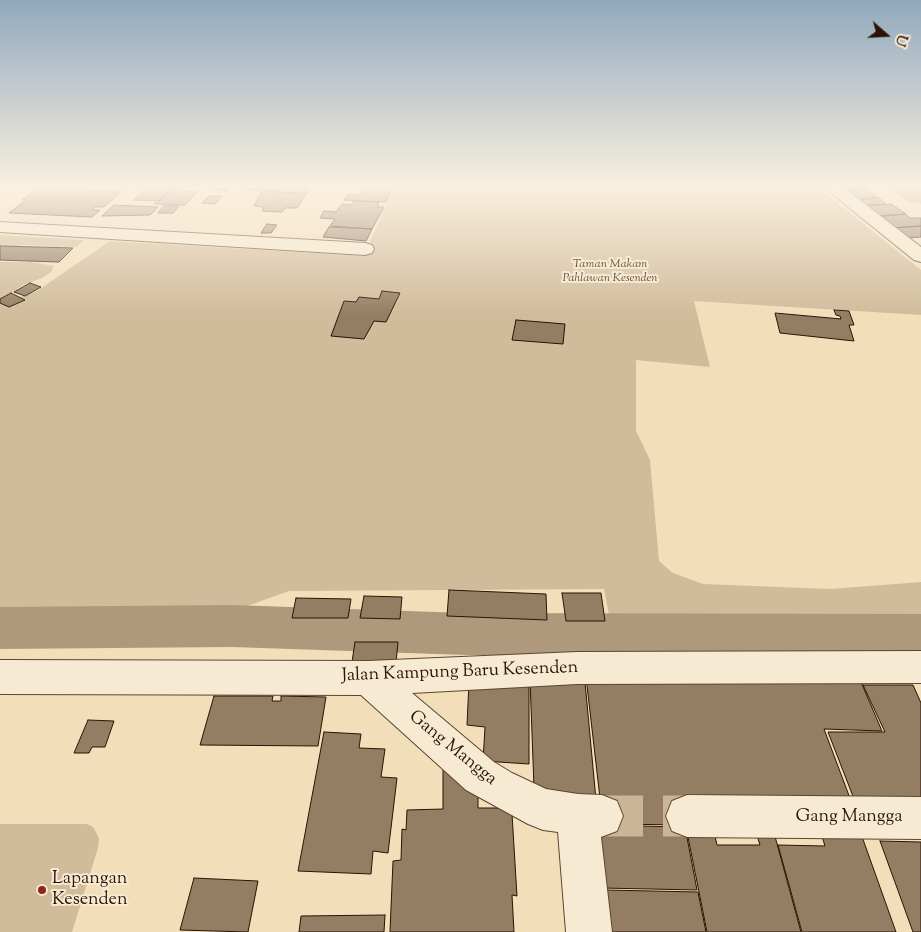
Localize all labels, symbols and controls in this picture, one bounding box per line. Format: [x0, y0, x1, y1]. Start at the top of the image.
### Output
north arrow [861, 10, 911, 60]
text: U [889, 31, 911, 49]
park label: Taman Makam Pahlawan Kesenden [562, 258, 658, 286]
street label: Jalan Kampung Baru Kesenden [341, 658, 579, 688]
street label: Gang Mangga [404, 707, 500, 791]
street label: Gang Mangga [795, 807, 903, 829]
place label: Lapangan Kesenden [52, 869, 128, 912]
marker: Lapangan Kesenden [36, 884, 48, 896]

